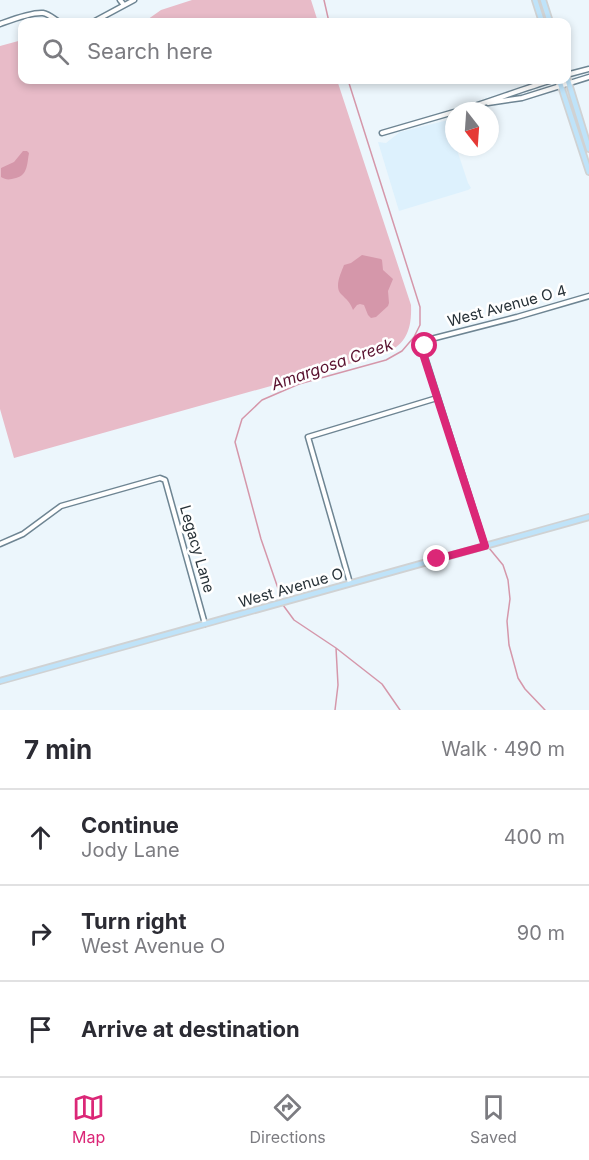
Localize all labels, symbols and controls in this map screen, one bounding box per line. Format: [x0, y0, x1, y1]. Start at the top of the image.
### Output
search box [18, 18, 571, 84]
icon: search [39, 35, 72, 68]
text: Search here [87, 38, 213, 64]
north arrow [445, 102, 499, 156]
street label: West Avenue O 4 [445, 281, 568, 330]
route start [411, 332, 437, 358]
water label: Amargosa Creek [268, 334, 396, 395]
street label: Legacy Lane [176, 503, 219, 595]
route end [423, 545, 449, 571]
street label: West Avenue O [236, 563, 345, 612]
text: 7 min [24, 734, 92, 765]
text: Walk · 490 m [441, 737, 565, 761]
text: Continue [81, 812, 179, 838]
icon: ahead [24, 821, 57, 854]
text: 400 m [504, 825, 565, 849]
text: Jody Lane [81, 838, 180, 862]
text: Turn right [81, 908, 187, 934]
icon: right [24, 917, 57, 950]
text: 90 m [517, 921, 565, 945]
text: West Avenue O [81, 934, 225, 958]
icon: arrive [24, 1013, 57, 1046]
text: Arrive at destination [81, 1016, 300, 1042]
tab: Map [72, 1091, 105, 1147]
tab: Directions [250, 1091, 326, 1147]
tab: Saved [470, 1091, 517, 1147]

